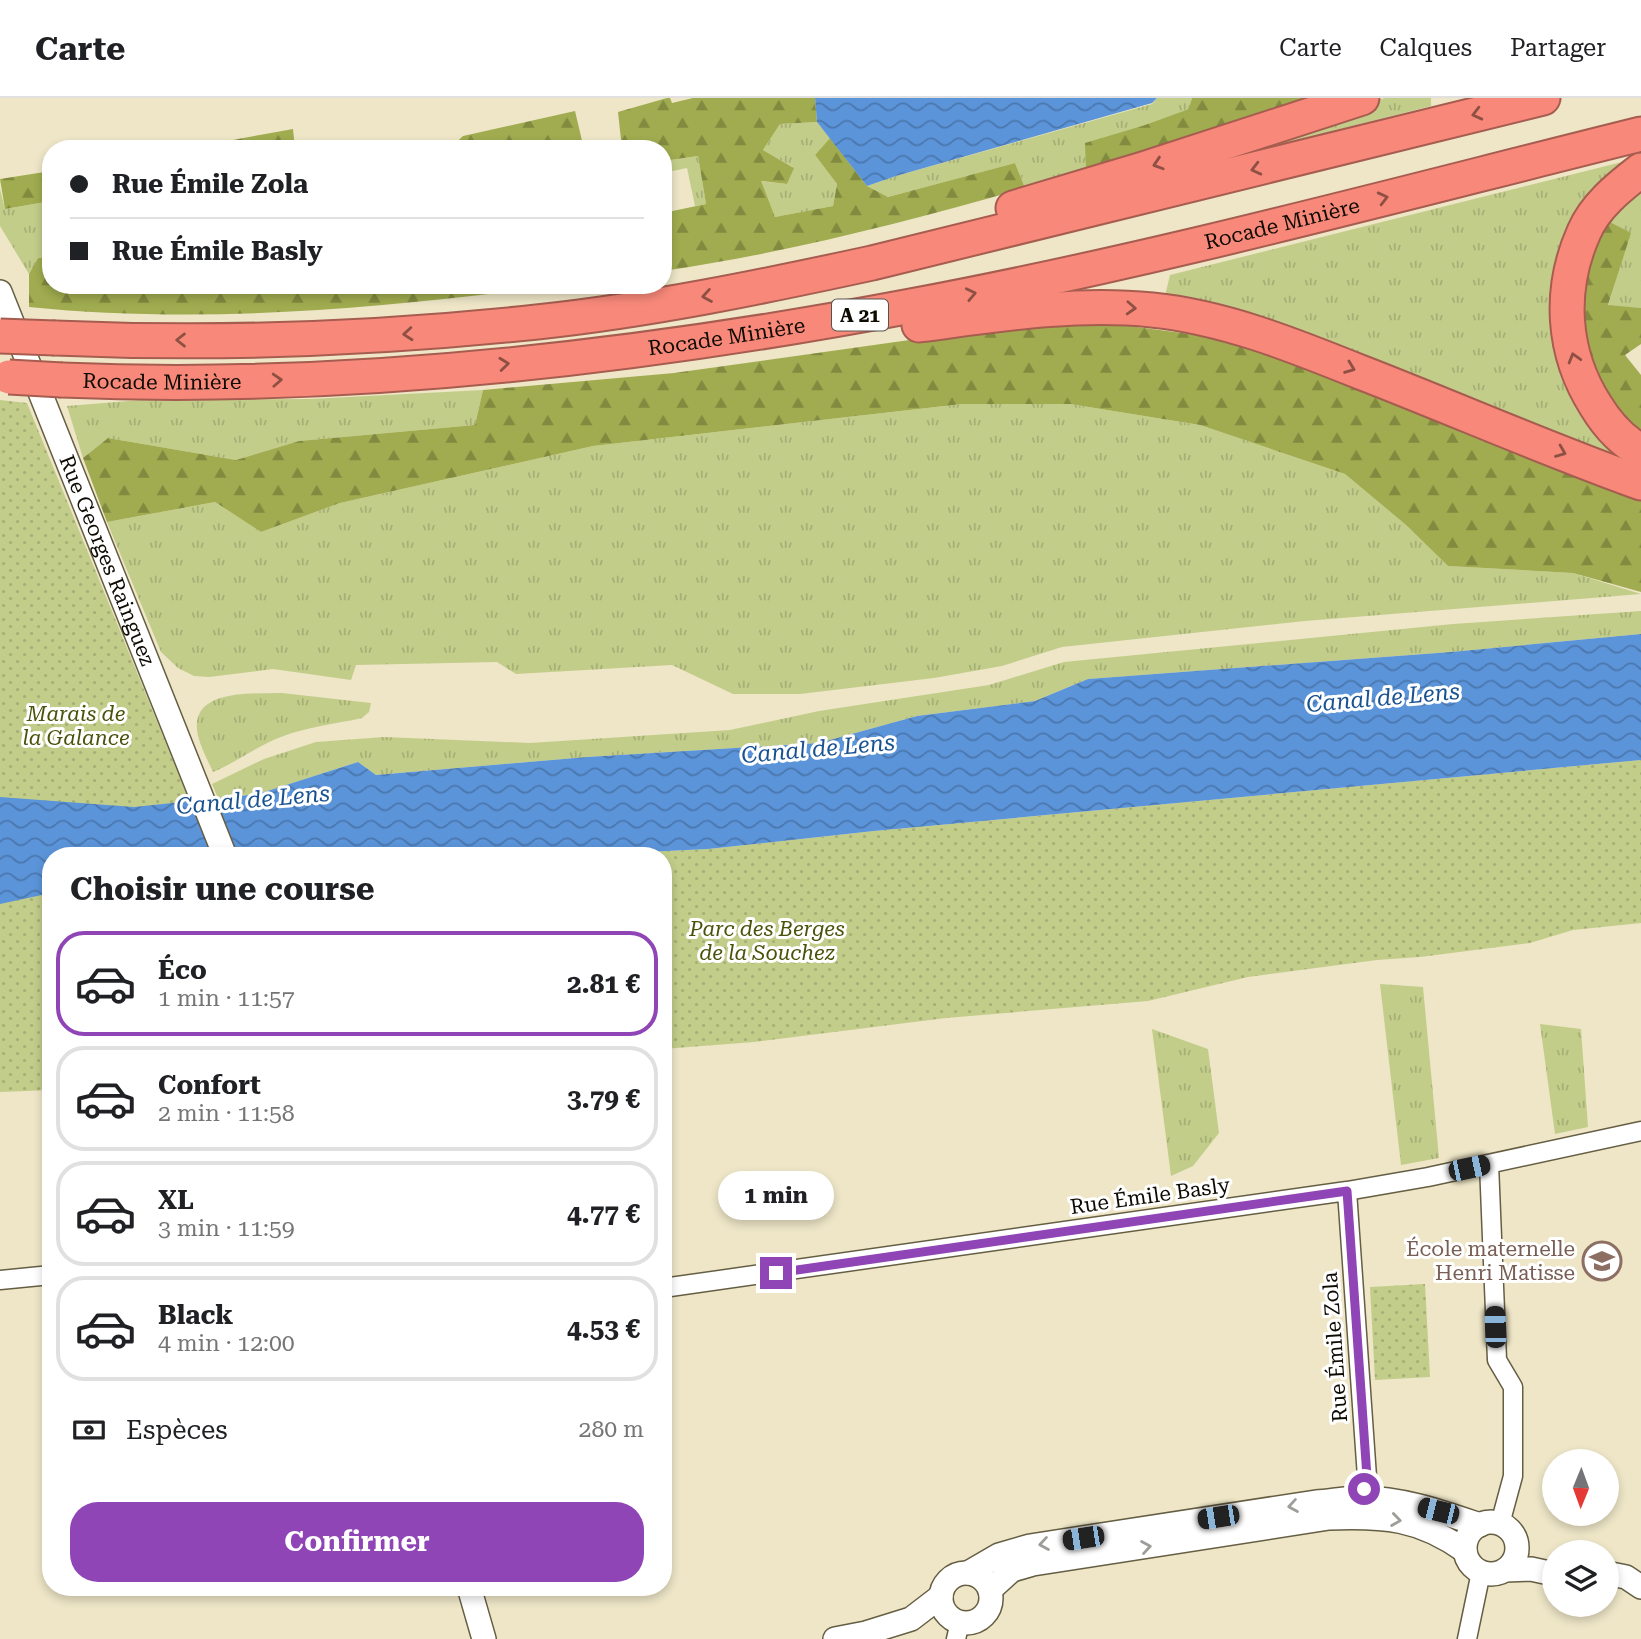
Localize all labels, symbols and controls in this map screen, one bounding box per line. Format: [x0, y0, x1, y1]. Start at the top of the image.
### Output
text: Carte [35, 29, 125, 68]
text: Carte [1279, 34, 1342, 62]
text: Calques [1380, 34, 1472, 62]
text: Partager [1510, 34, 1606, 62]
one-way arrow [1471, 106, 1483, 120]
one-way arrow [1152, 156, 1164, 170]
one-way arrow [1250, 161, 1262, 175]
text: Rue Émile Zola [112, 169, 308, 199]
one-way arrow [1377, 192, 1389, 206]
street label: Rocade Minière [1202, 193, 1362, 254]
text: Rue Émile Basly [112, 236, 323, 266]
one-way arrow [701, 288, 713, 303]
one-way arrow [965, 288, 977, 303]
road number: A 21 [832, 300, 888, 330]
one-way arrow [1126, 301, 1137, 316]
street label: Rocade Minière [646, 313, 807, 361]
one-way arrow [403, 326, 414, 341]
one-way arrow [175, 332, 186, 348]
one-way arrow [1568, 353, 1583, 365]
one-way arrow [498, 357, 509, 372]
one-way arrow [1344, 359, 1356, 373]
street label: Rocade Minière [82, 369, 242, 394]
one-way arrow [271, 373, 282, 388]
one-way arrow [1555, 443, 1567, 457]
street label: Rue Georges Rainguez [54, 452, 160, 669]
water label: Canal de Lens [1305, 678, 1461, 718]
park label: Marais de la Galance [22, 702, 130, 750]
water label: Canal de Lens [740, 729, 896, 769]
water label: Canal de Lens [175, 780, 331, 820]
text: Choisir une course [70, 870, 374, 908]
park label: Parc des Berges de la Souchez [688, 917, 845, 965]
icon: car [74, 952, 137, 1015]
text: Éco [158, 955, 207, 985]
text: 2.81 € [567, 969, 640, 999]
text: 1 min · 11:57 [158, 985, 295, 1012]
icon: car [74, 1067, 137, 1130]
text: Confort [158, 1070, 261, 1100]
text: 3.79 € [567, 1084, 640, 1114]
text: 2 min · 11:58 [158, 1100, 295, 1127]
car [1447, 1153, 1492, 1183]
callout: 1 min [718, 1172, 834, 1220]
street label: Rue Émile Basly [1068, 1172, 1232, 1219]
icon: car [74, 1182, 137, 1245]
text: 1 min [744, 1182, 808, 1209]
text: XL [158, 1185, 194, 1215]
text: 4.77 € [567, 1199, 640, 1229]
text: 3 min · 11:59 [158, 1215, 295, 1242]
place label: École maternelle Henri Matisse [1406, 1236, 1575, 1285]
school or university icon: École maternelle Henri Matisse [1581, 1240, 1623, 1282]
route end [760, 1257, 792, 1289]
street label: Rue Émile Zola [1317, 1270, 1352, 1423]
icon: car [74, 1297, 137, 1360]
text: Black [158, 1300, 233, 1330]
car [1484, 1306, 1507, 1348]
text: 4.53 € [567, 1314, 640, 1344]
text: 4 min · 12:00 [158, 1330, 295, 1357]
icon: cash [70, 1411, 108, 1449]
text: Espèces [126, 1415, 228, 1445]
text: 280 m [579, 1416, 644, 1443]
north arrow [1542, 1449, 1619, 1526]
map controls [1542, 1449, 1619, 1617]
route start [1348, 1473, 1380, 1505]
car [1416, 1496, 1461, 1526]
one-way arrow [1287, 1498, 1299, 1513]
button: Confirmer [70, 1502, 644, 1582]
car [1196, 1503, 1241, 1531]
one-way arrow [1390, 1512, 1402, 1527]
car [1061, 1524, 1106, 1552]
one-way arrow [1038, 1536, 1050, 1551]
one-way arrow [1140, 1540, 1152, 1555]
button: layers [1542, 1540, 1619, 1617]

